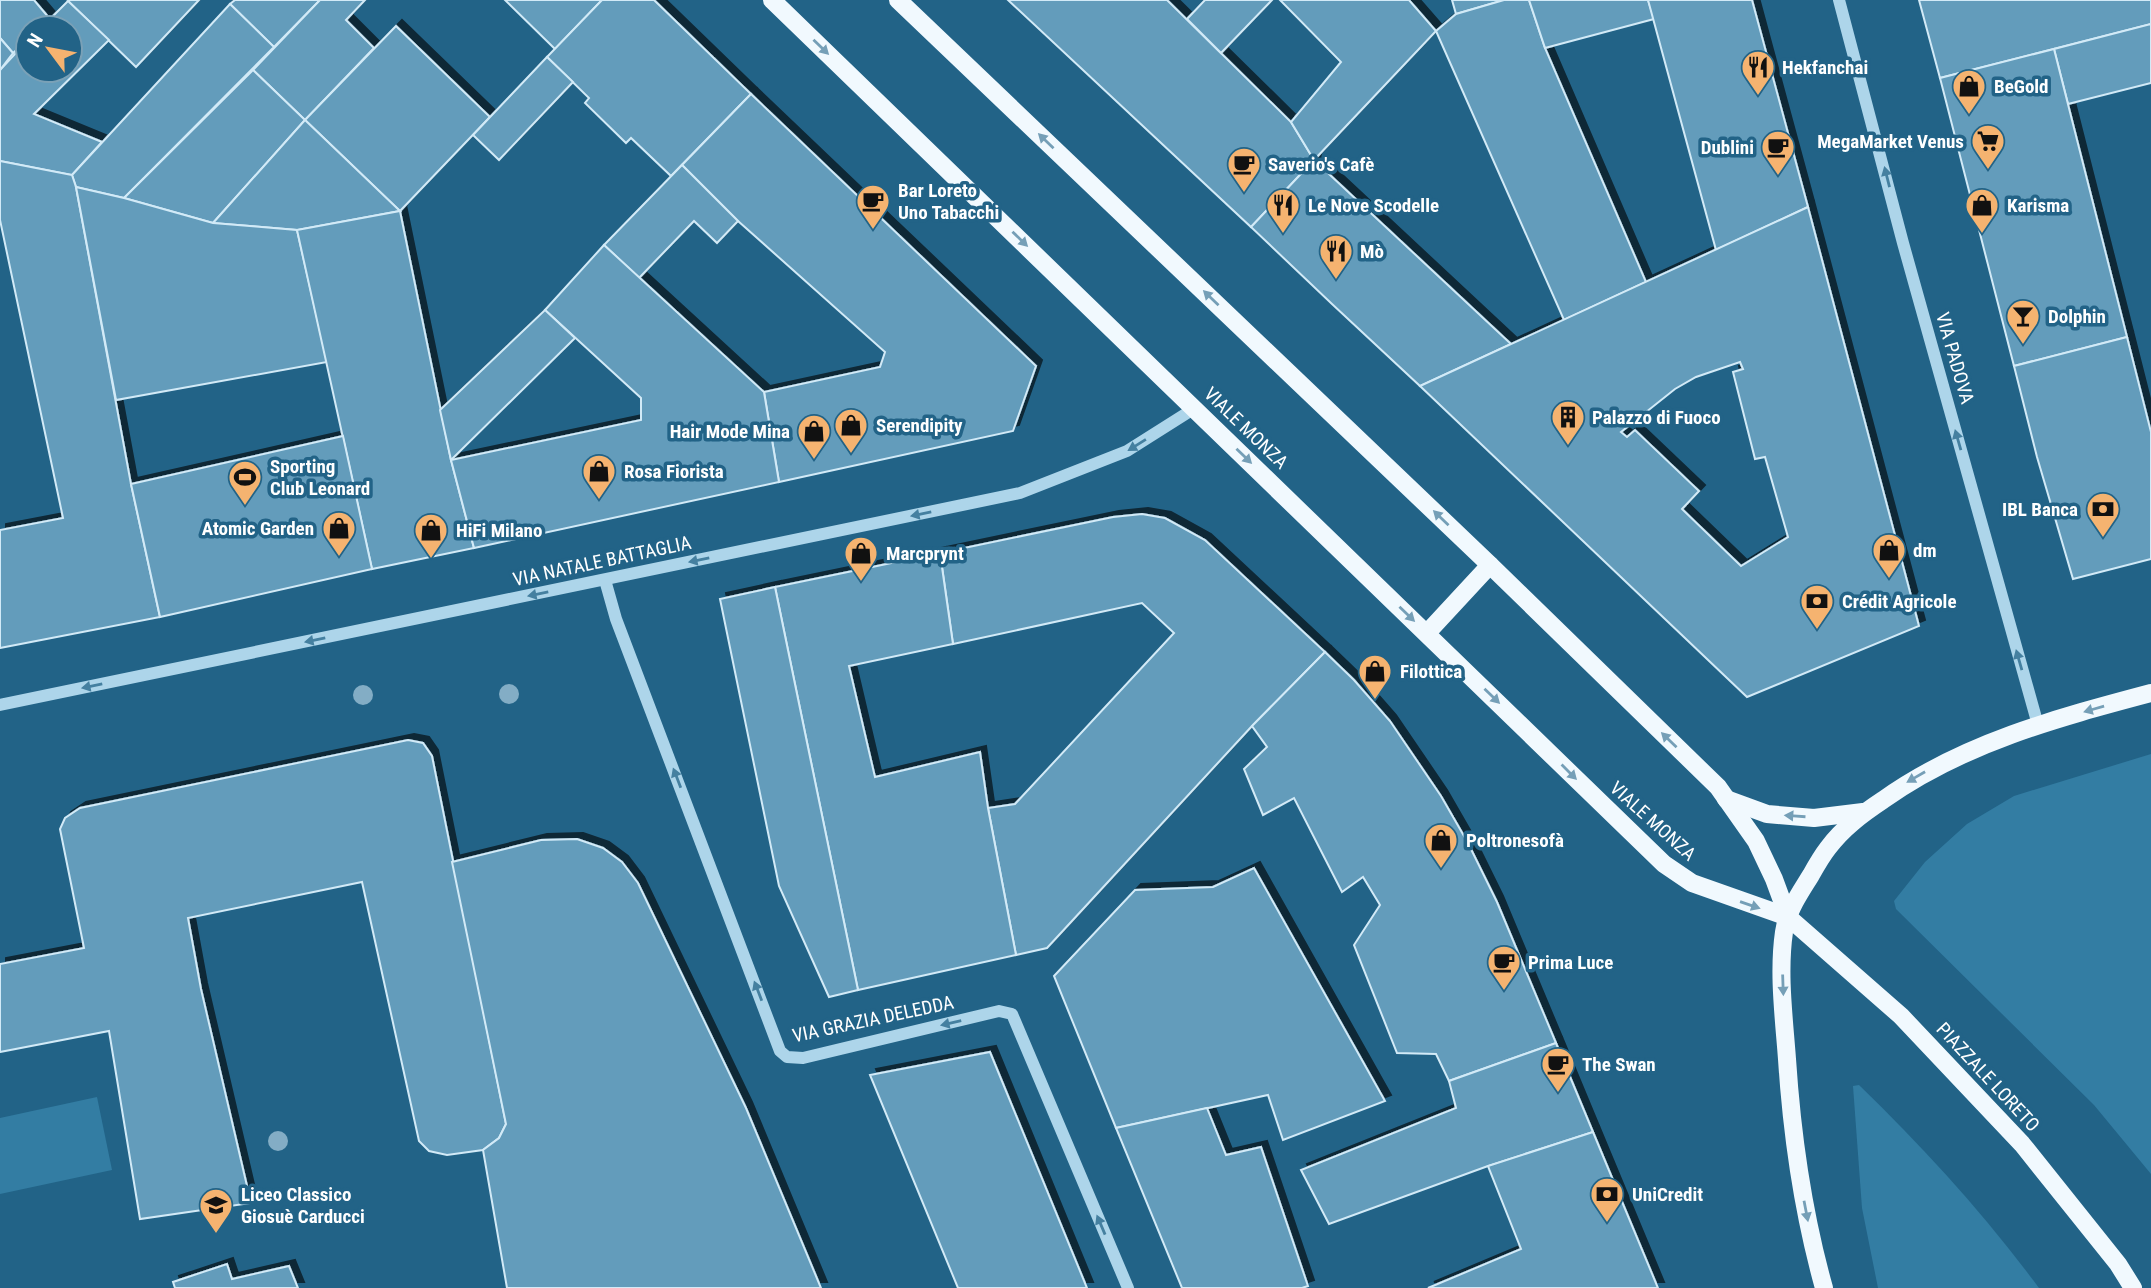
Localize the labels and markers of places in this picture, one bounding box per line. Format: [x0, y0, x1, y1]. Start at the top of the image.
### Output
restaurant icon: Hekfanchai [1739, 48, 1777, 97]
place label: Hekfanchai [1782, 56, 1868, 79]
shop icon: BeGold [1950, 67, 1988, 116]
place label: BeGold [1994, 75, 2049, 98]
supermarket icon: MegaMarket Venus [1969, 122, 2007, 171]
cafe icon: Dublini [1759, 128, 1797, 177]
place label: MegaMarket Venus [1817, 130, 1964, 153]
place label: Dublini [1701, 136, 1754, 159]
cafe icon: Saverio's Cafè [1225, 145, 1263, 194]
place label: Saverio's Cafè [1268, 153, 1374, 176]
place label: Bar Loreto Uno Tabacchi [898, 179, 999, 224]
cafe icon: Bar Loreto Uno Tabacchi [854, 182, 892, 231]
restaurant icon: Le Nove Scodelle [1264, 186, 1302, 235]
shop icon: Karisma [1963, 186, 2001, 235]
place label: Le Nove Scodelle [1308, 194, 1439, 217]
place label: Karisma [2007, 194, 2069, 217]
restaurant icon: Mò [1317, 232, 1355, 281]
place label: Mò [1360, 240, 1384, 263]
bar icon: Dolphin [2004, 297, 2042, 346]
place label: Dolphin [2048, 305, 2106, 328]
building icon: Palazzo di Fuoco [1549, 398, 1587, 447]
shop icon: Serendipity [832, 406, 870, 455]
place label: Palazzo di Fuoco [1592, 406, 1721, 429]
shop icon: Hair Mode Mina [795, 412, 833, 461]
place label: Serendipity [876, 414, 963, 437]
place label: Hair Mode Mina [670, 420, 790, 443]
shop icon: Rosa Fiorista [580, 452, 618, 501]
place label: Sporting Club Leonard [270, 455, 370, 500]
sports icon: Sporting Club Leonard [226, 458, 264, 507]
place label: Rosa Fiorista [624, 460, 724, 483]
bank icon: IBL Banca [2084, 490, 2122, 539]
place label: IBL Banca [2002, 498, 2078, 521]
shop icon: Atomic Garden [320, 509, 358, 558]
shop icon: HiFi Milano [412, 511, 450, 560]
place label: Atomic Garden [202, 517, 314, 540]
place label: HiFi Milano [456, 519, 542, 542]
shop icon: dm [1870, 531, 1908, 580]
shop icon: Marcprynt [842, 534, 880, 583]
place label: dm [1913, 539, 1937, 562]
place label: Marcprynt [886, 542, 964, 565]
bank icon: Crédit Agricole [1798, 582, 1836, 631]
place label: Crédit Agricole [1842, 590, 1957, 613]
shop icon: Filottica [1356, 652, 1394, 701]
place label: Filottica [1400, 660, 1462, 683]
shop icon: Poltronesofà [1422, 821, 1460, 870]
place label: Poltronesofà [1466, 829, 1564, 852]
cafe icon: Prima Luce [1485, 943, 1523, 992]
place label: Prima Luce [1528, 951, 1613, 974]
cafe icon: The Swan [1539, 1045, 1577, 1094]
place label: The Swan [1582, 1053, 1656, 1076]
bank icon: UniCredit [1588, 1175, 1626, 1224]
place label: Liceo Classico Giosuè Carducci [241, 1183, 365, 1228]
place label: UniCredit [1632, 1183, 1703, 1206]
school or university icon: Liceo Classico Giosuè Carducci [197, 1186, 235, 1235]

